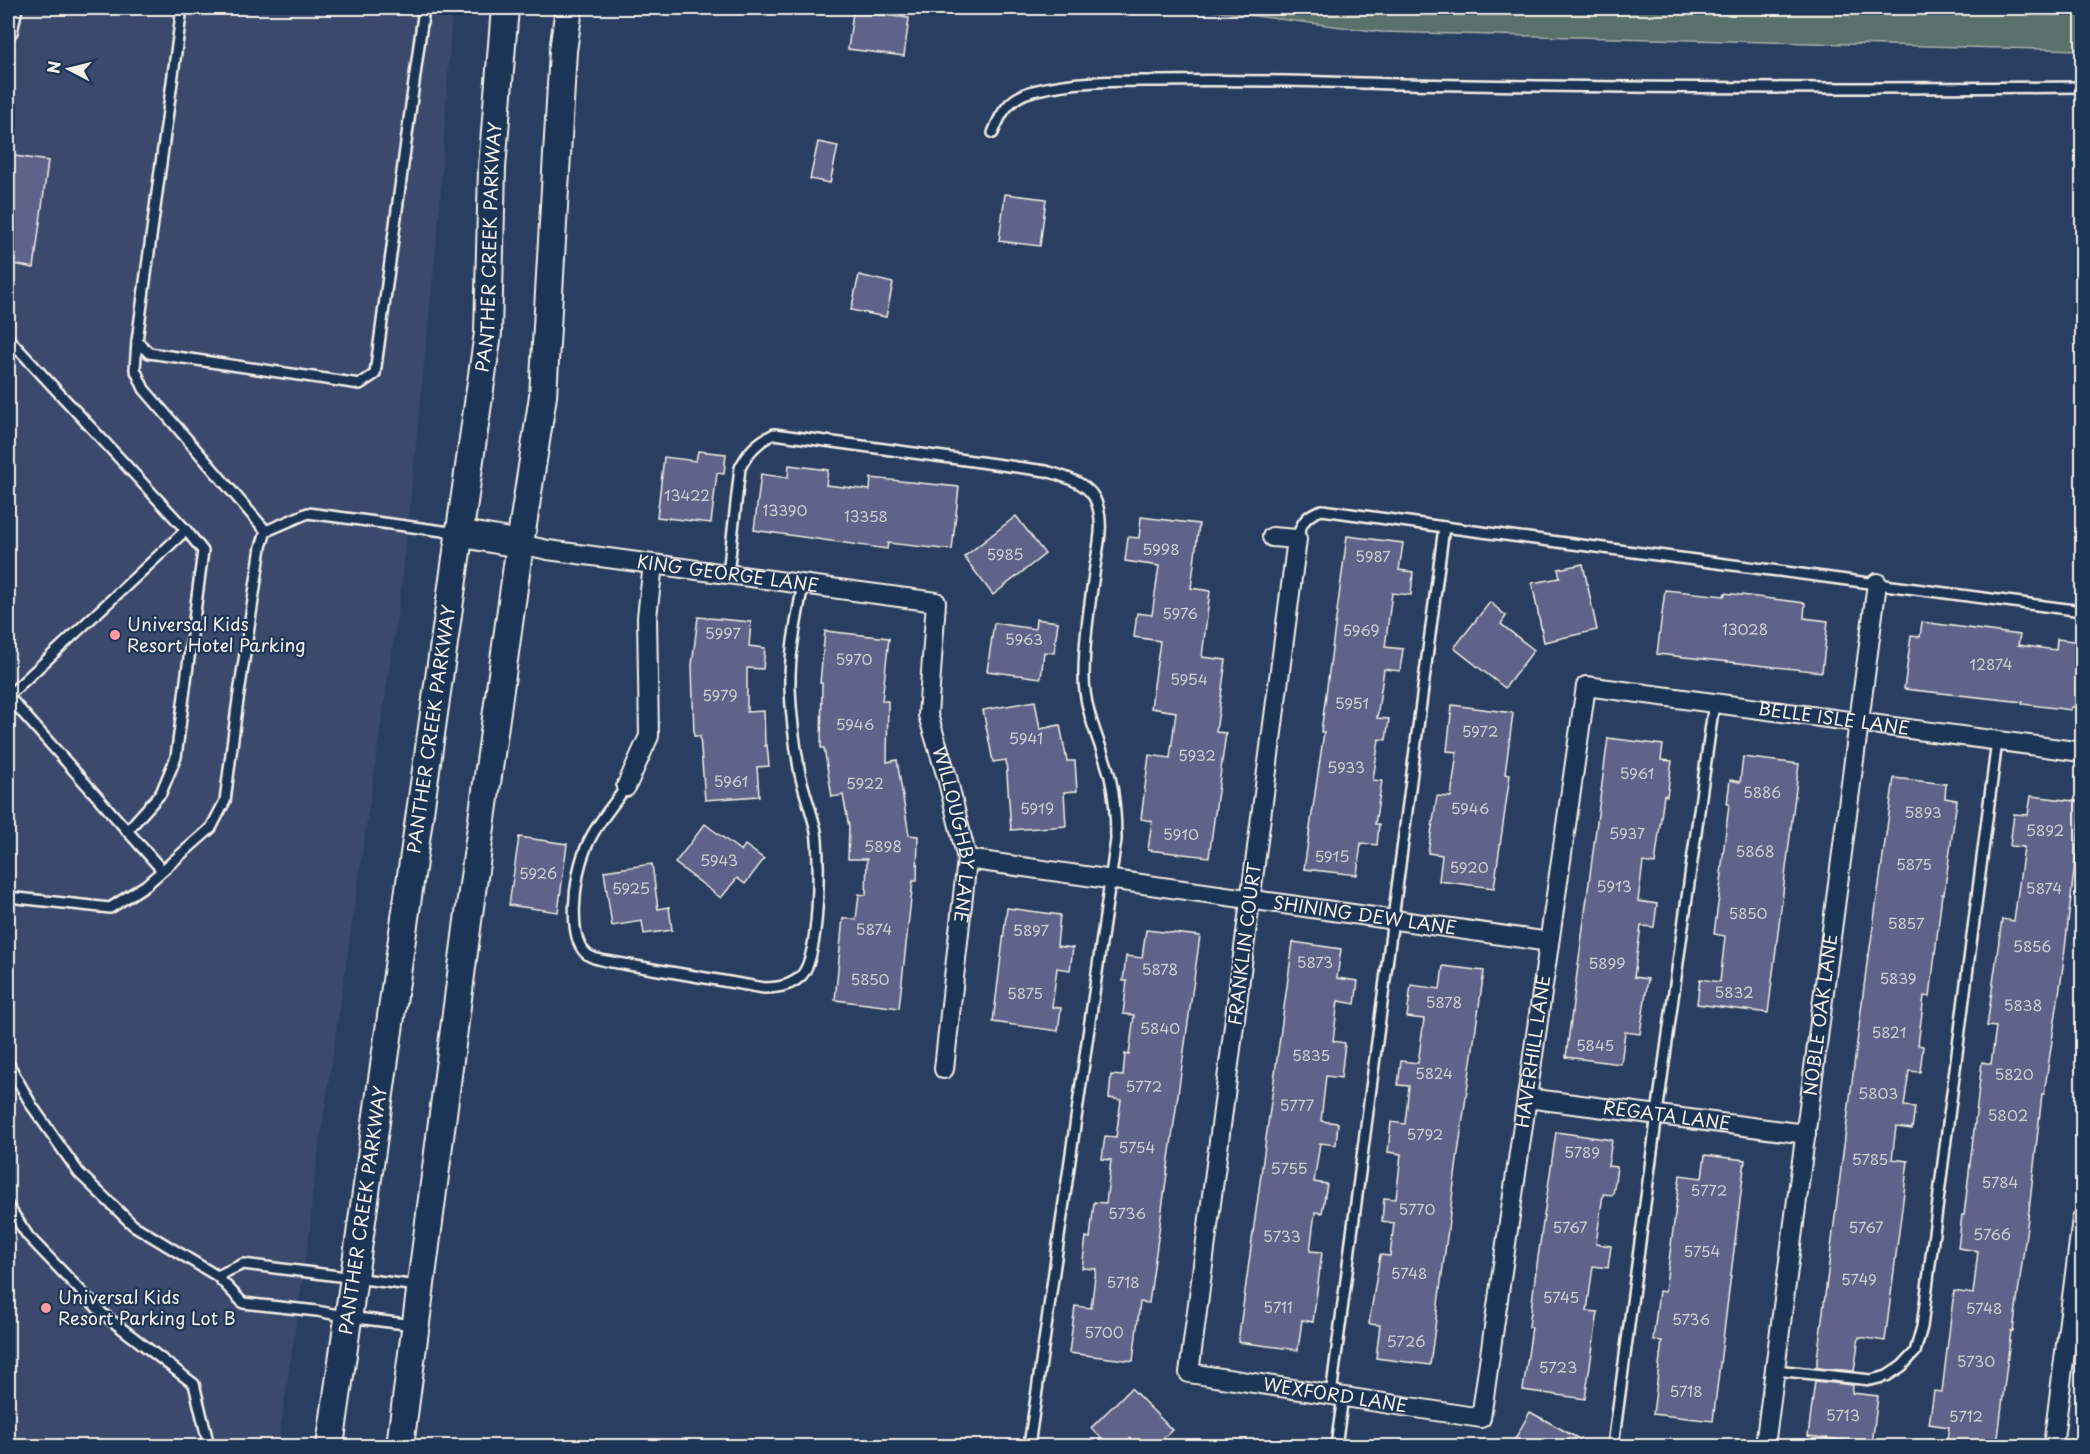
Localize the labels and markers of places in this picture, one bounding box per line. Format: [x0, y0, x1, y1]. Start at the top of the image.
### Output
place label: Universal Kids Resort Hotel Parking [127, 610, 306, 658]
marker: Universal Kids Resort Hotel Parking [108, 628, 122, 642]
place label: Universal Kids Resort Parking Lot B [58, 1283, 236, 1331]
marker: Universal Kids Resort Parking Lot B [39, 1301, 53, 1315]

